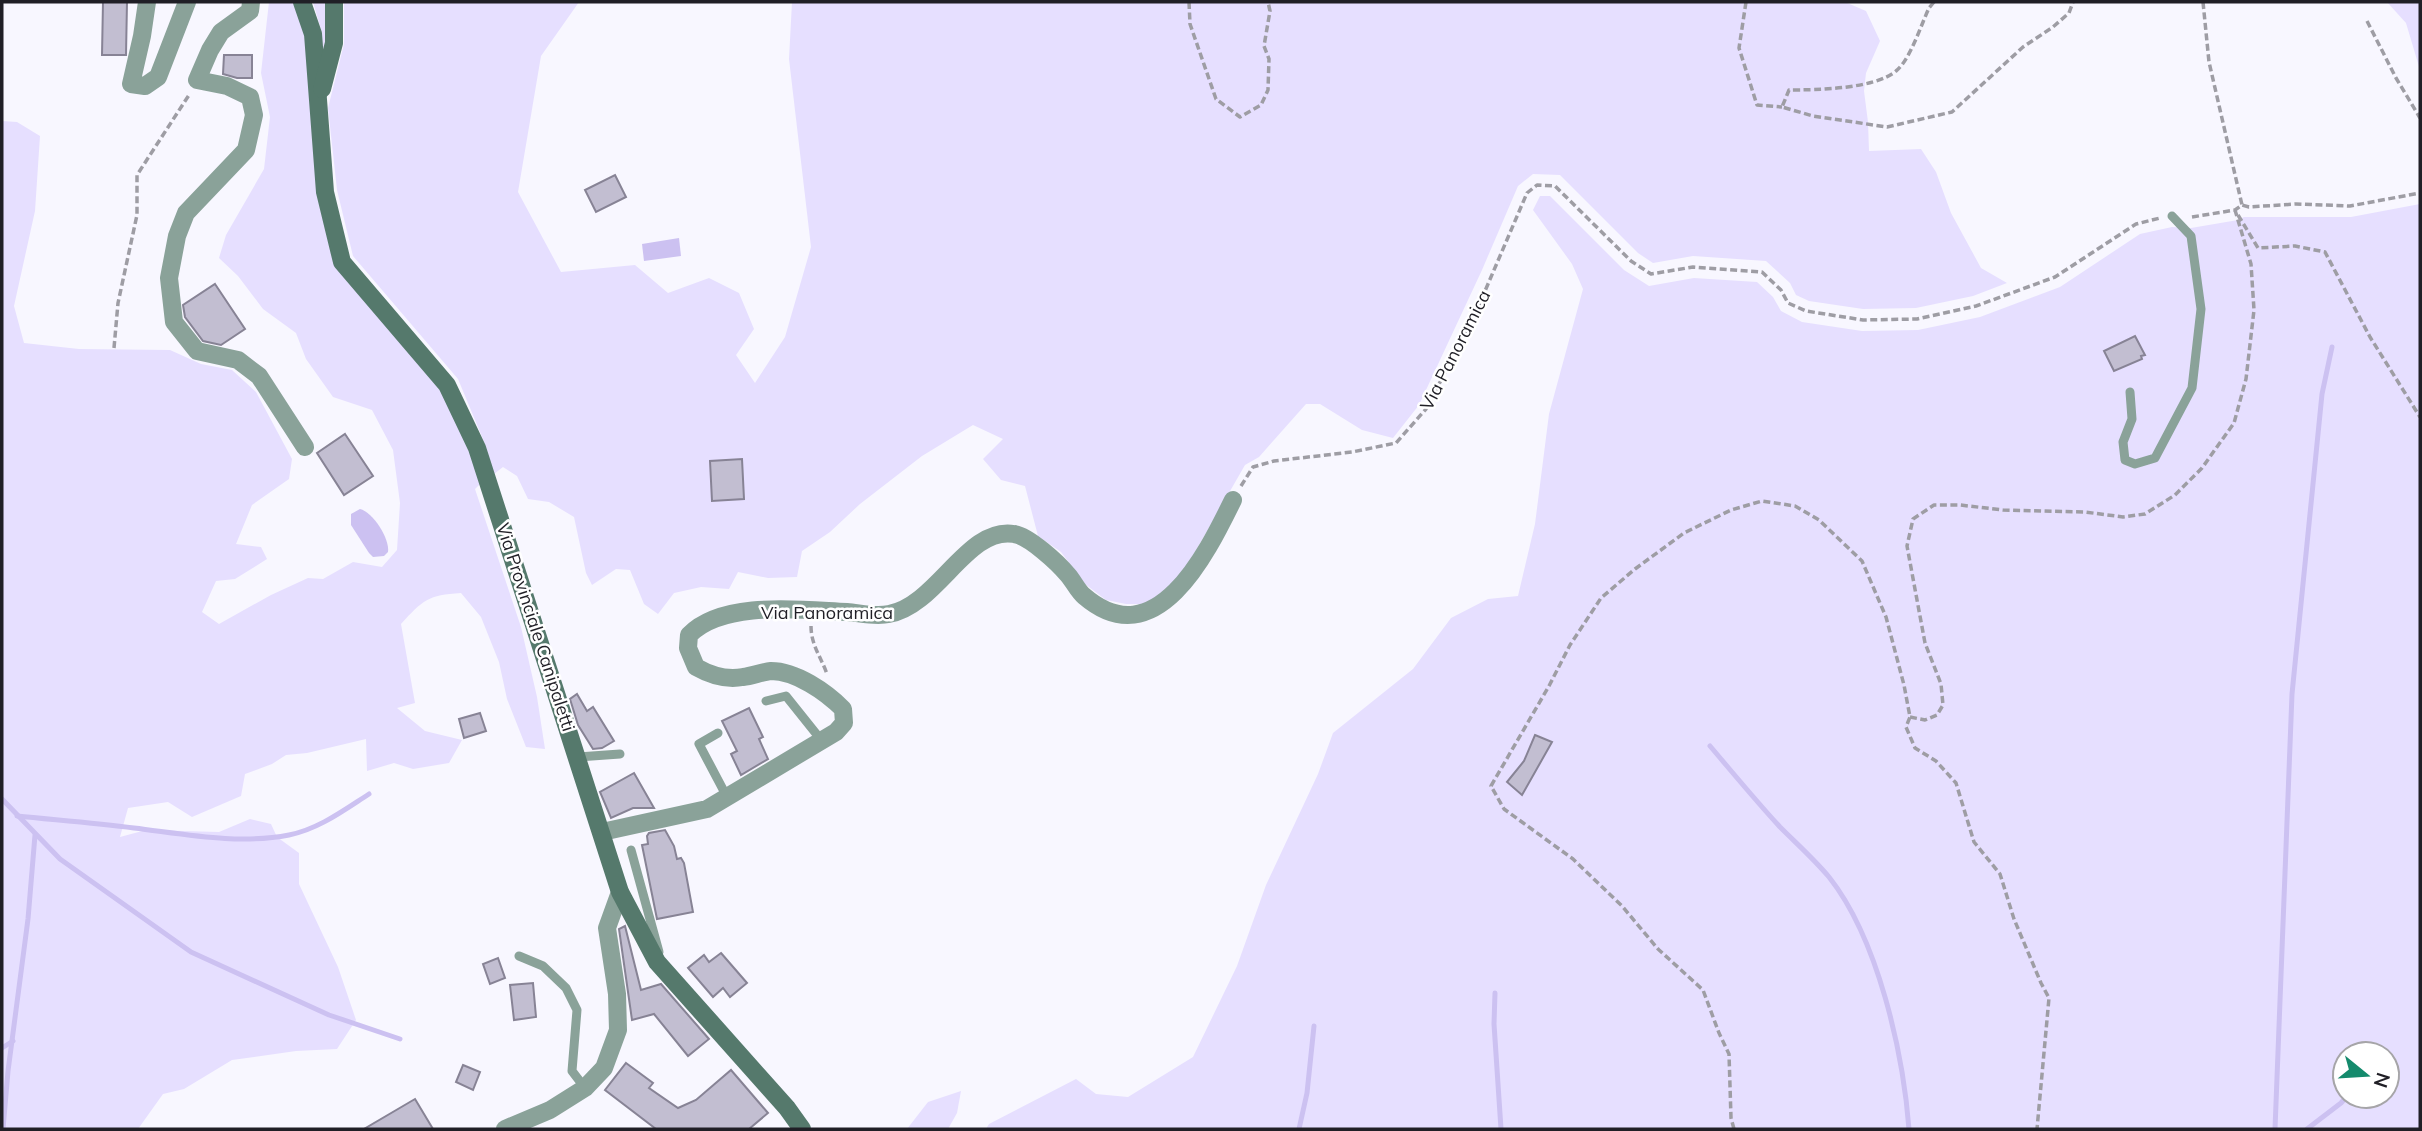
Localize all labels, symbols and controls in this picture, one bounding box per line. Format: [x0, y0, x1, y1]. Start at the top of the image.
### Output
street label: Via Panoramica [1415, 286, 1495, 414]
street label: Via Provinciale Canipaletti [491, 520, 581, 734]
street label: Via Panoramica [761, 601, 893, 624]
north arrow [2331, 1040, 2401, 1110]
text: N [2369, 1070, 2396, 1091]

